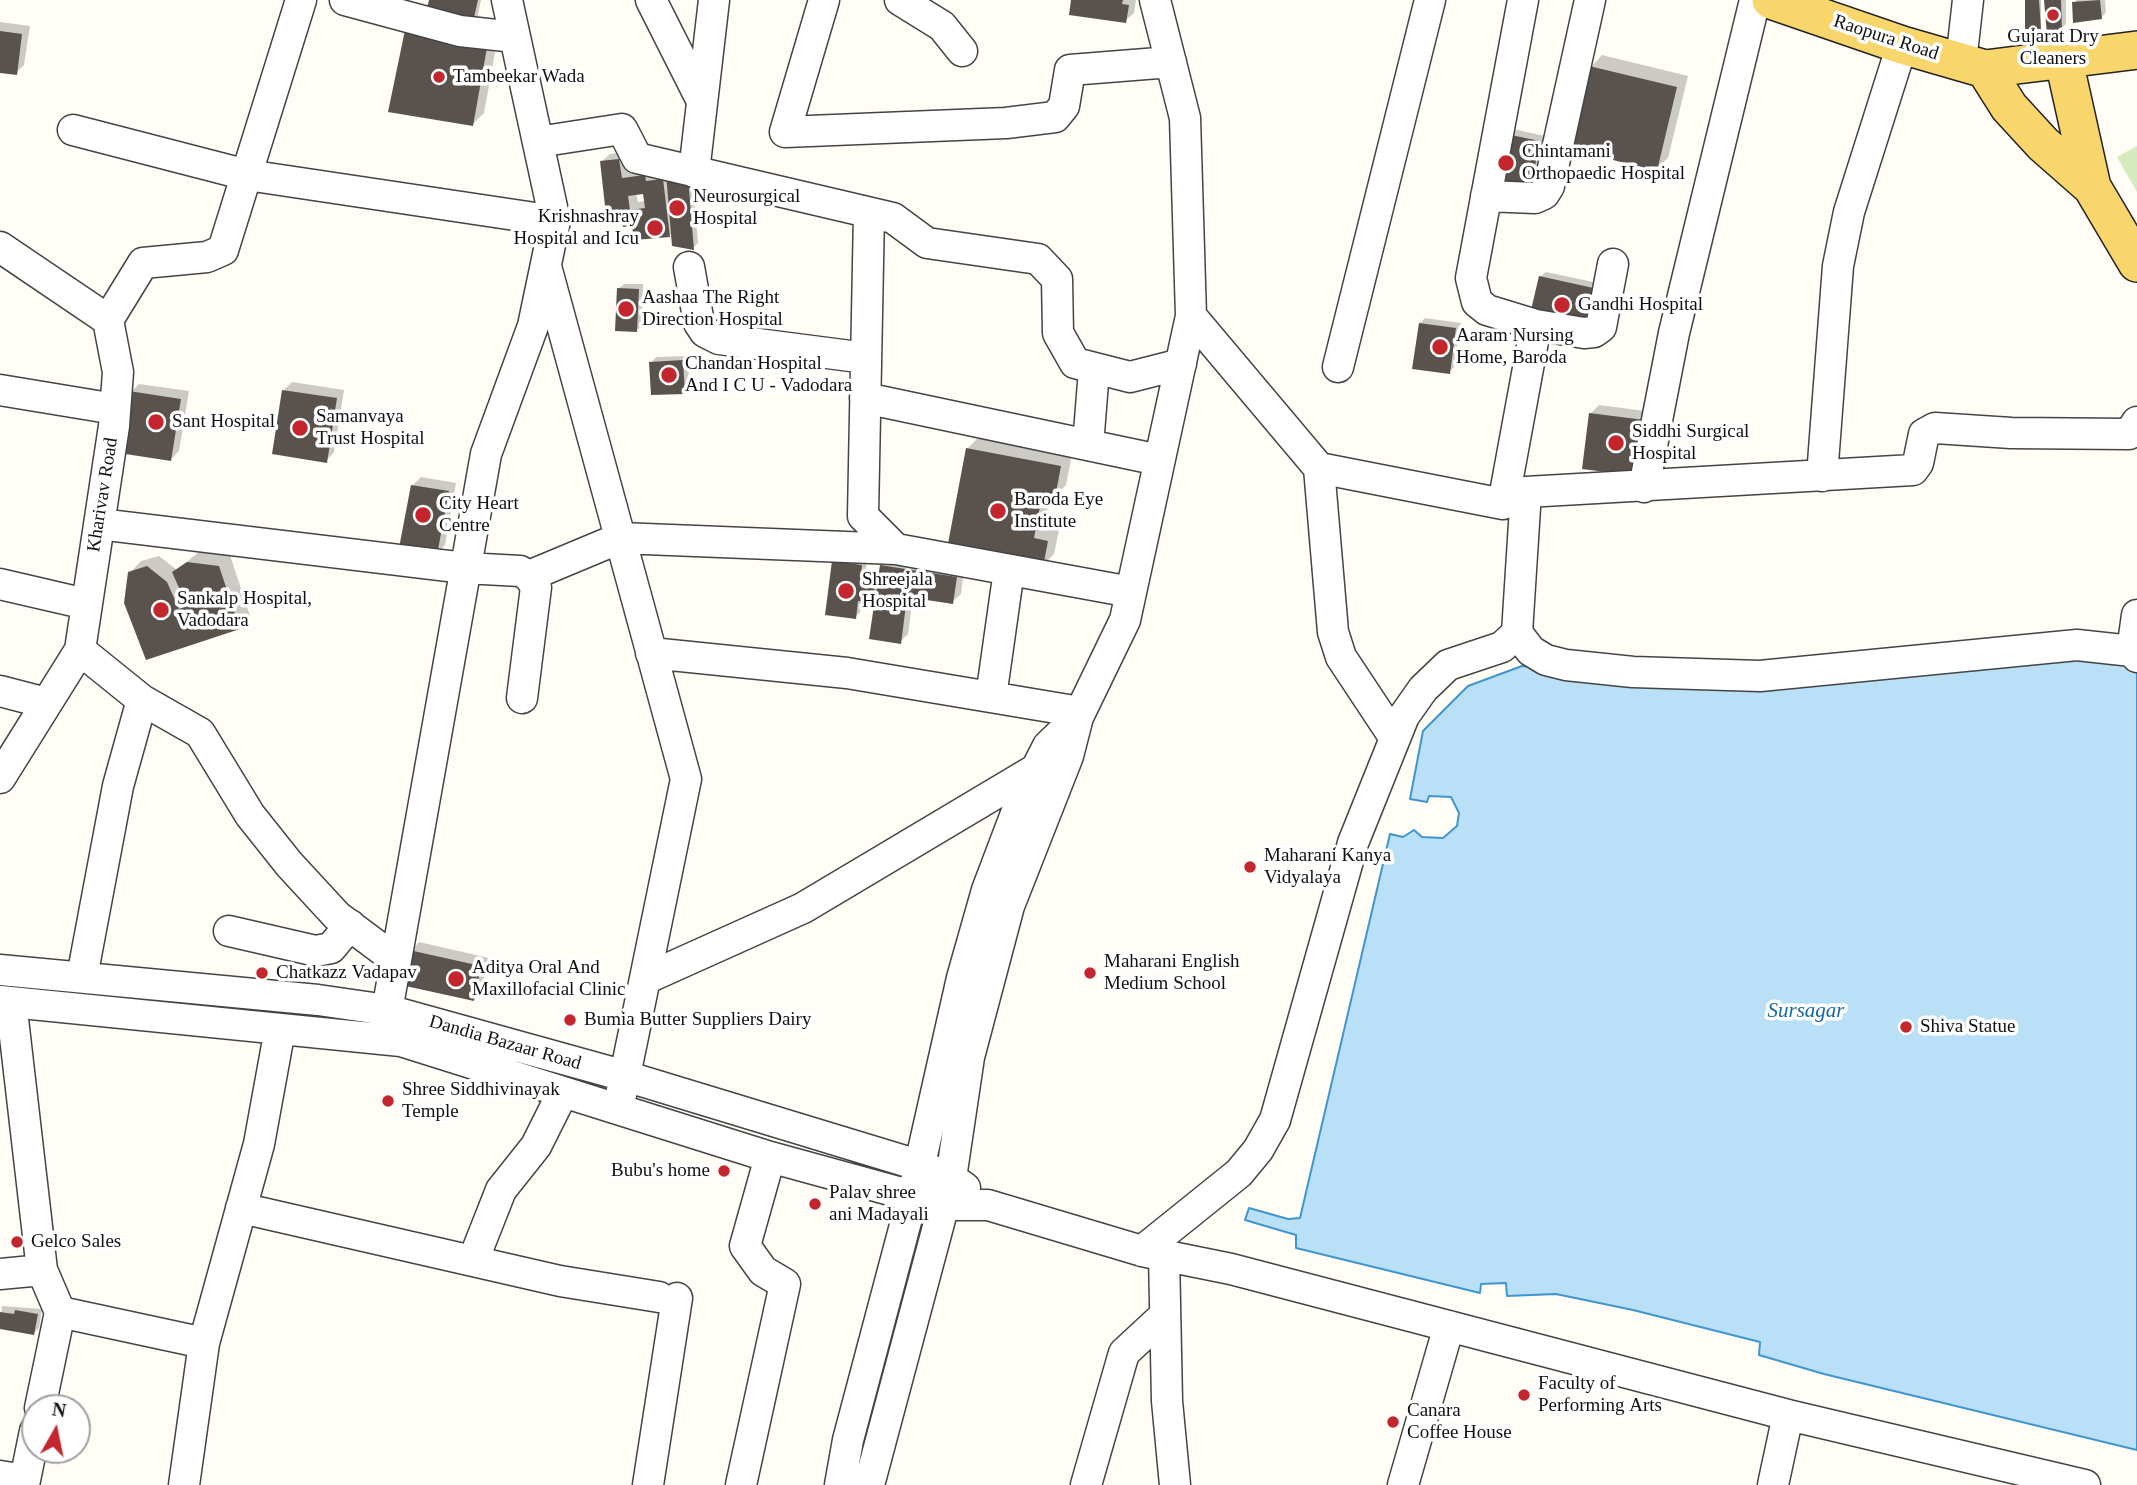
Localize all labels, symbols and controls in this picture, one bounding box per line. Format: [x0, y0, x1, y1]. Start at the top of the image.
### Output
marker: Gujarat Dry Cleaners [2045, 7, 2061, 23]
street label: Raopura Road [1831, 10, 1941, 66]
place label: Gujarat Dry Cleaners [2007, 26, 2099, 70]
place label: Tambeekar Wada [453, 66, 585, 88]
marker: Tambeekar Wada [431, 69, 447, 85]
place label: Chintamani Orthopaedic Hospital [1522, 141, 1685, 185]
marker: Chintamani Orthopaedic Hospital [1496, 153, 1516, 173]
place label: Neurosurgical Hospital [693, 186, 800, 230]
marker: Neurosurgical Hospital [667, 198, 687, 218]
place label: Krishnashray Hospital and Icu [513, 206, 639, 250]
marker: Krishnashray Hospital and Icu [645, 218, 665, 238]
place label: Aashaa The Right Direction Hospital [642, 287, 783, 331]
place label: Gandhi Hospital [1578, 294, 1703, 316]
marker: Gandhi Hospital [1552, 295, 1572, 315]
marker: Aashaa The Right Direction Hospital [616, 299, 636, 319]
place label: Aaram Nursing Home, Baroda [1456, 325, 1574, 369]
marker: Aaram Nursing Home, Baroda [1430, 337, 1450, 357]
place label: Chandan Hospital And I C U - Vadodara [685, 353, 852, 397]
marker: Chandan Hospital And I C U - Vadodara [659, 365, 679, 385]
place label: Samanvaya Trust Hospital [316, 406, 425, 450]
place label: Sant Hospital [172, 411, 275, 433]
marker: Sant Hospital [146, 412, 166, 432]
marker: Samanvaya Trust Hospital [290, 418, 310, 438]
place label: Siddhi Surgical Hospital [1632, 421, 1749, 465]
marker: Siddhi Surgical Hospital [1606, 433, 1626, 453]
street label: Kharivav Road [83, 436, 123, 554]
place label: Baroda Eye Institute [1014, 489, 1103, 533]
place label: City Heart Centre [439, 493, 519, 537]
marker: Baroda Eye Institute [988, 501, 1008, 521]
marker: City Heart Centre [413, 505, 433, 525]
place label: Shreejala Hospital [862, 569, 933, 613]
marker: Shreejala Hospital [836, 581, 856, 601]
place label: Sankalp Hospital, Vadodara [177, 588, 312, 632]
marker: Sankalp Hospital, Vadodara [151, 600, 171, 620]
place label: Maharani Kanya Vidyalaya [1264, 845, 1391, 889]
marker: Maharani Kanya Vidyalaya [1242, 859, 1258, 875]
place label: Maharani English Medium School [1104, 951, 1240, 995]
place label: Aditya Oral And Maxillofacial Clinic [472, 957, 626, 1001]
place label: Chatkazz Vadapav [276, 962, 417, 984]
marker: Chatkazz Vadapav [254, 965, 270, 981]
marker: Maharani English Medium School [1082, 965, 1098, 981]
marker: Aditya Oral And Maxillofacial Clinic [446, 969, 466, 989]
water label: Sursagar [1767, 998, 1845, 1024]
place label: Bumia Butter Suppliers Dairy [584, 1009, 811, 1031]
street label: Dandia Bazaar Road [426, 1010, 584, 1076]
marker: Bumia Butter Suppliers Dairy [562, 1012, 578, 1028]
place label: Shiva Statue [1920, 1016, 2016, 1038]
marker: Shiva Statue [1898, 1019, 1914, 1035]
place label: Shree Siddhivinayak Temple [402, 1079, 560, 1123]
marker: Shree Siddhivinayak Temple [380, 1093, 396, 1109]
place label: Bubu's home [611, 1160, 710, 1182]
marker: Bubu's home [716, 1163, 732, 1179]
place label: Palav shree ani Madayali [829, 1182, 929, 1226]
marker: Palav shree ani Madayali [807, 1196, 823, 1212]
place label: Gelco Sales [31, 1231, 121, 1253]
marker: Gelco Sales [9, 1234, 25, 1250]
place label: Faculty of Performing Arts [1538, 1373, 1662, 1417]
marker: Faculty of Performing Arts [1516, 1387, 1532, 1403]
north arrow [21, 1394, 91, 1464]
text: N [51, 1398, 67, 1421]
place label: Canara Coffee House [1407, 1400, 1512, 1444]
marker: Canara Coffee House [1385, 1414, 1401, 1430]

